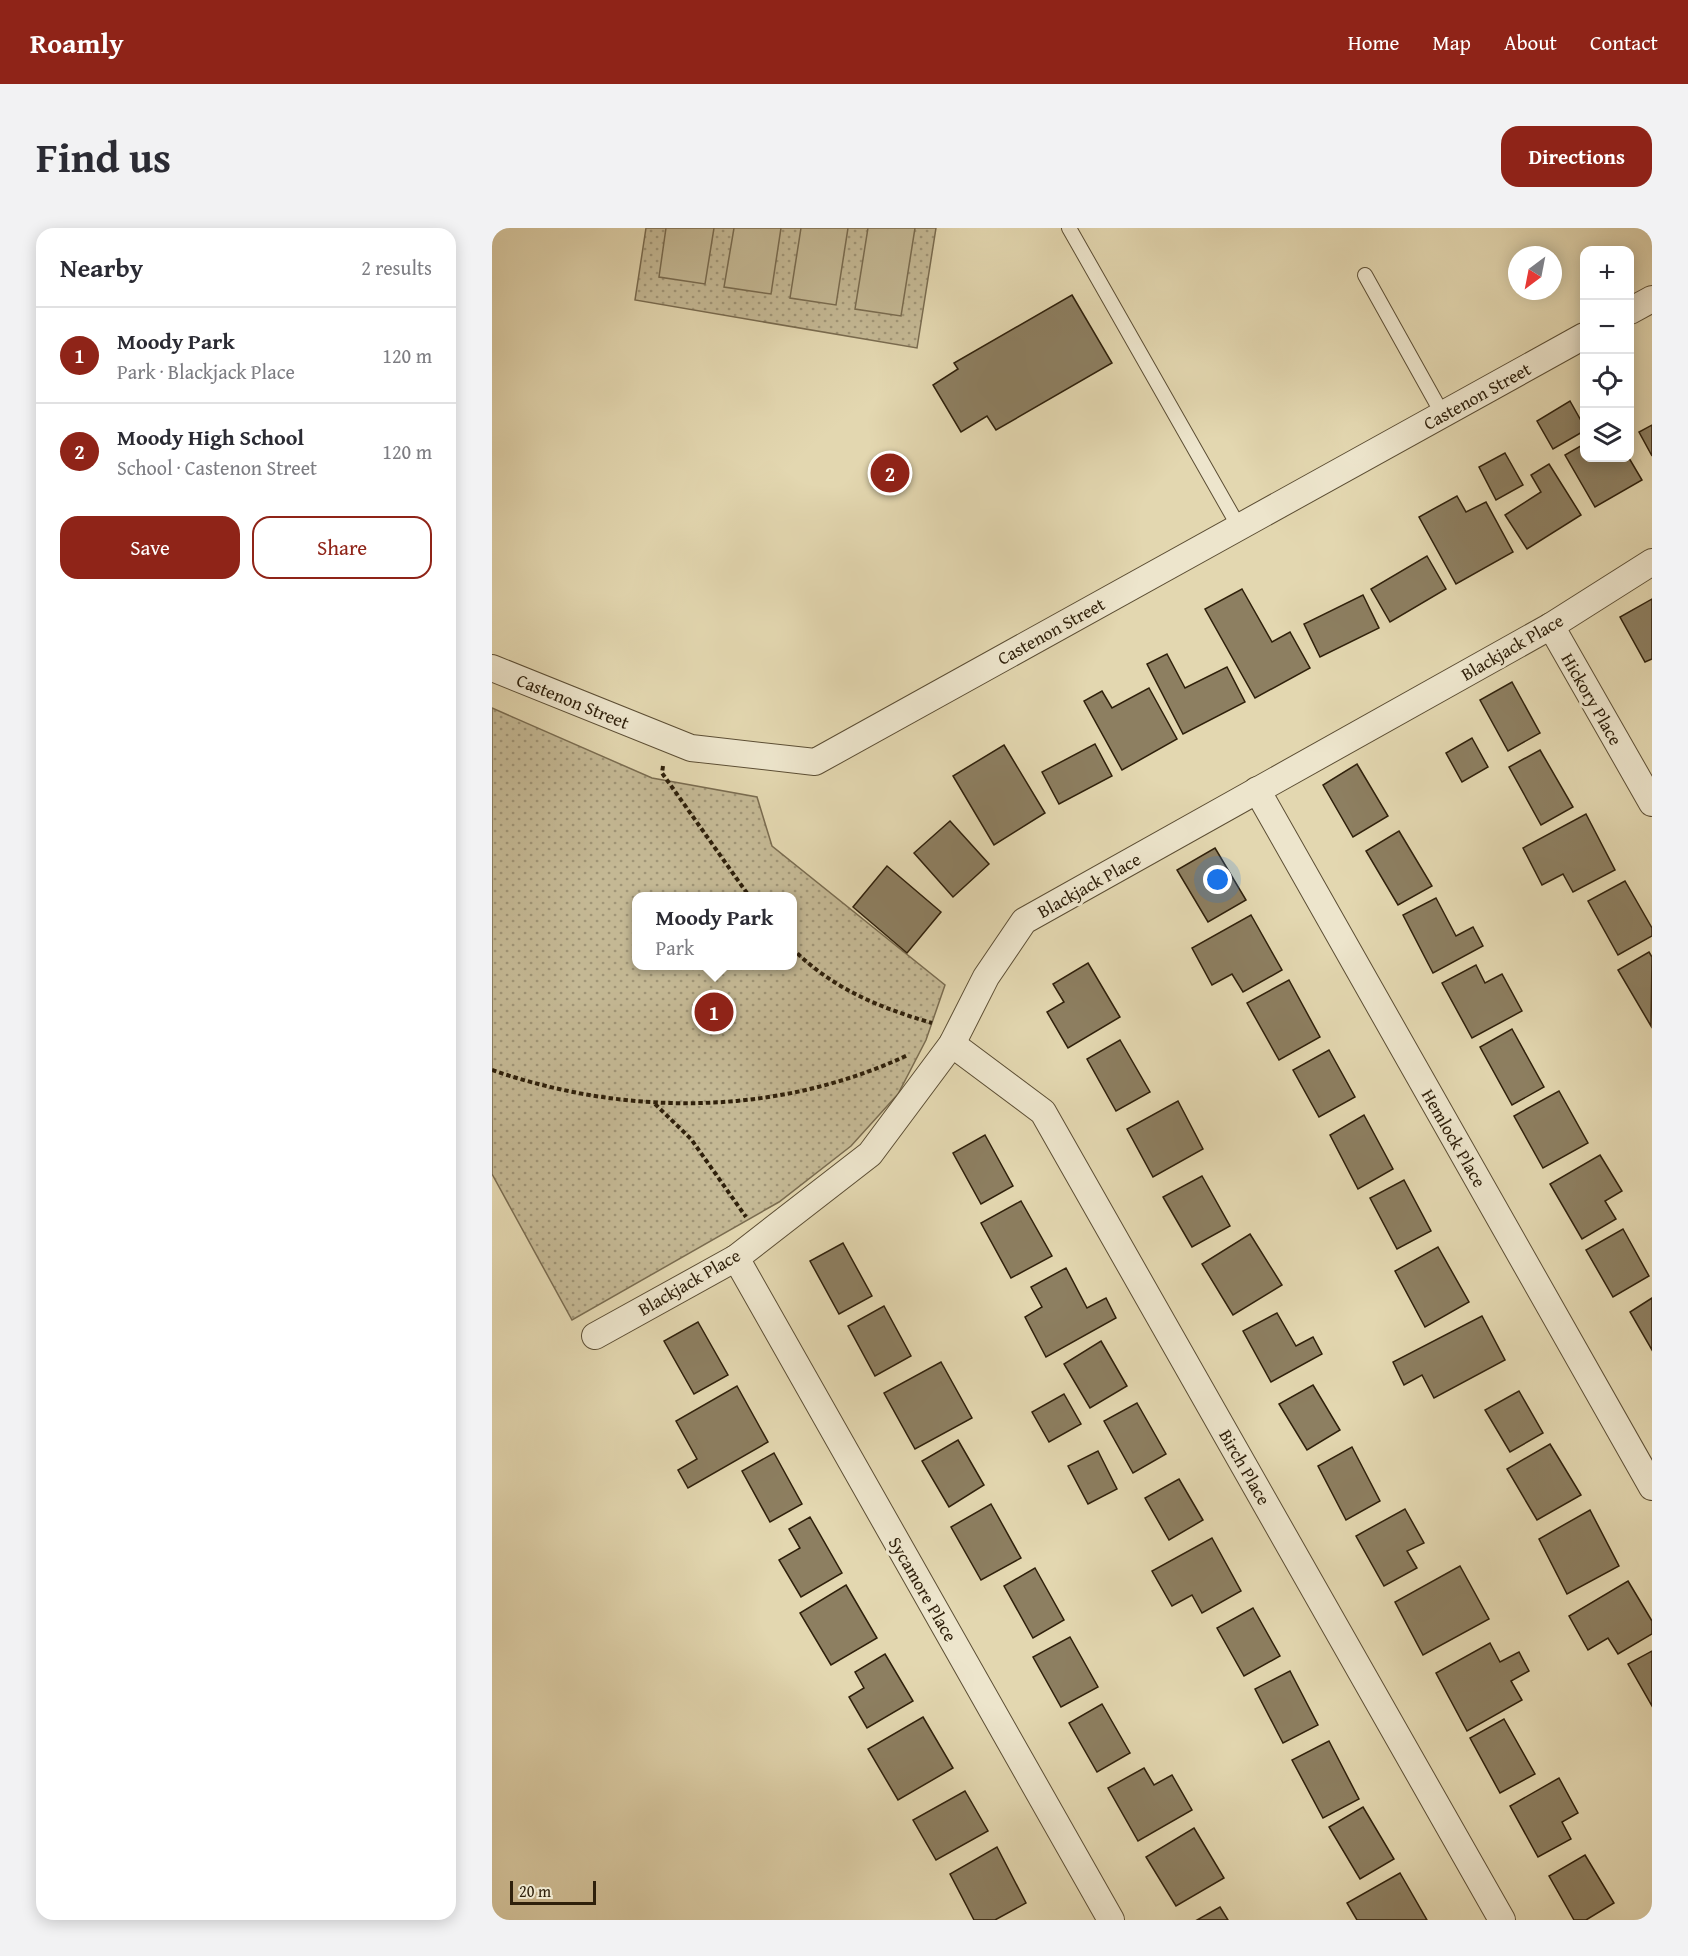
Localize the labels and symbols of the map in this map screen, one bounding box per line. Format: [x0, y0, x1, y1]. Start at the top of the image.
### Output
north arrow [1508, 246, 1562, 300]
street label: Castenon Street [1418, 355, 1536, 437]
pin: 2 [870, 450, 910, 496]
street label: Castenon Street [992, 590, 1110, 672]
street label: Blackjack Place [1456, 607, 1568, 687]
street label: Hickory Place [1555, 648, 1629, 750]
street label: Castenon Street [513, 666, 634, 736]
street label: Blackjack Place [1032, 845, 1146, 925]
your location [1203, 865, 1232, 894]
pin: 1 [694, 990, 734, 1034]
street label: Hemlock Place [1415, 1084, 1493, 1192]
street label: Blackjack Place [633, 1242, 745, 1322]
street label: Birch Place [1212, 1424, 1278, 1510]
street label: Sycamore Place [882, 1531, 964, 1647]
scale bar [510, 1878, 596, 1906]

